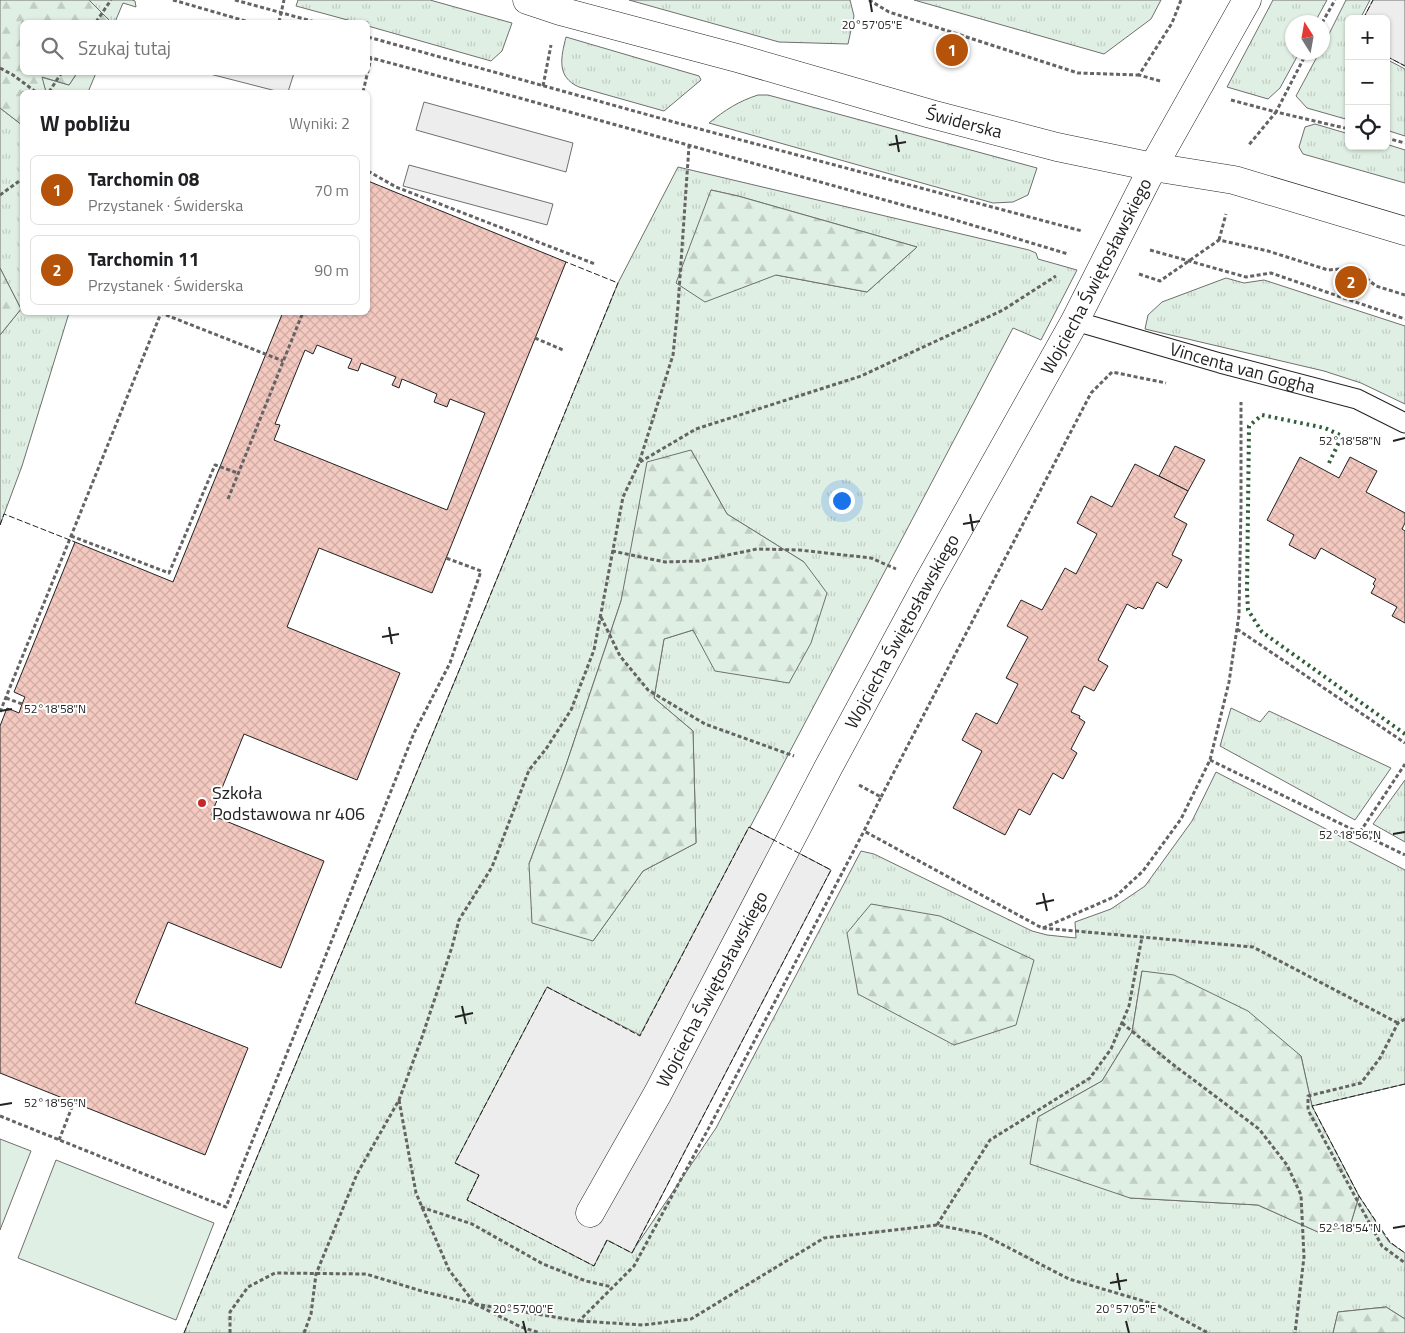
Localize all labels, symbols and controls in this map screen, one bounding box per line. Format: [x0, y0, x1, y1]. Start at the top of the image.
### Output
text: 20°57'05"E [842, 15, 903, 34]
north arrow [1285, 15, 1330, 60]
map controls [1345, 15, 1390, 150]
button: + [1345, 15, 1390, 60]
search box [20, 20, 370, 75]
pin: 1 [936, 31, 968, 69]
text: Szukaj tutaj [78, 33, 171, 62]
icon: search [38, 34, 66, 62]
button: − [1345, 60, 1390, 105]
street label: Świderska [923, 99, 1005, 145]
button: locate [1345, 105, 1390, 150]
text: W pobliżu [40, 107, 130, 139]
text: Wyniki: 2 [289, 111, 350, 135]
text: Tarchomin 08 [88, 164, 199, 193]
street label: Wojciecha Świętosławskiego [1034, 173, 1158, 379]
text: 1 [53, 178, 61, 202]
text: 70 m [314, 178, 349, 202]
text: Przystanek · Świderska [88, 193, 243, 217]
text: Tarchomin 11 [88, 244, 199, 273]
text: 2 [53, 258, 61, 282]
text: 90 m [314, 258, 349, 282]
pin: 2 [1335, 263, 1367, 301]
text: Przystanek · Świderska [88, 273, 243, 297]
street label: Vincenta van Gogha [1167, 335, 1318, 400]
text: 52°18'58"N [1319, 431, 1381, 450]
your location [829, 488, 855, 514]
street label: Wojciecha Świętosławskiego [838, 529, 966, 734]
text: 52°18'58"N [24, 699, 86, 718]
place label: Szkoła Podstawowa nr 406 [212, 779, 365, 827]
marker: Szkoła Podstawowa nr 406 [196, 797, 208, 809]
text: 52°18'56"N [1319, 825, 1381, 844]
street label: Wojciecha Świętosławskiego [649, 886, 774, 1092]
text: 52°18'56"N [24, 1093, 86, 1112]
text: 52°18'54"N [1319, 1218, 1381, 1237]
text: 20°57'00"E [493, 1299, 554, 1318]
text: 20°57'05"E [1096, 1299, 1157, 1318]

